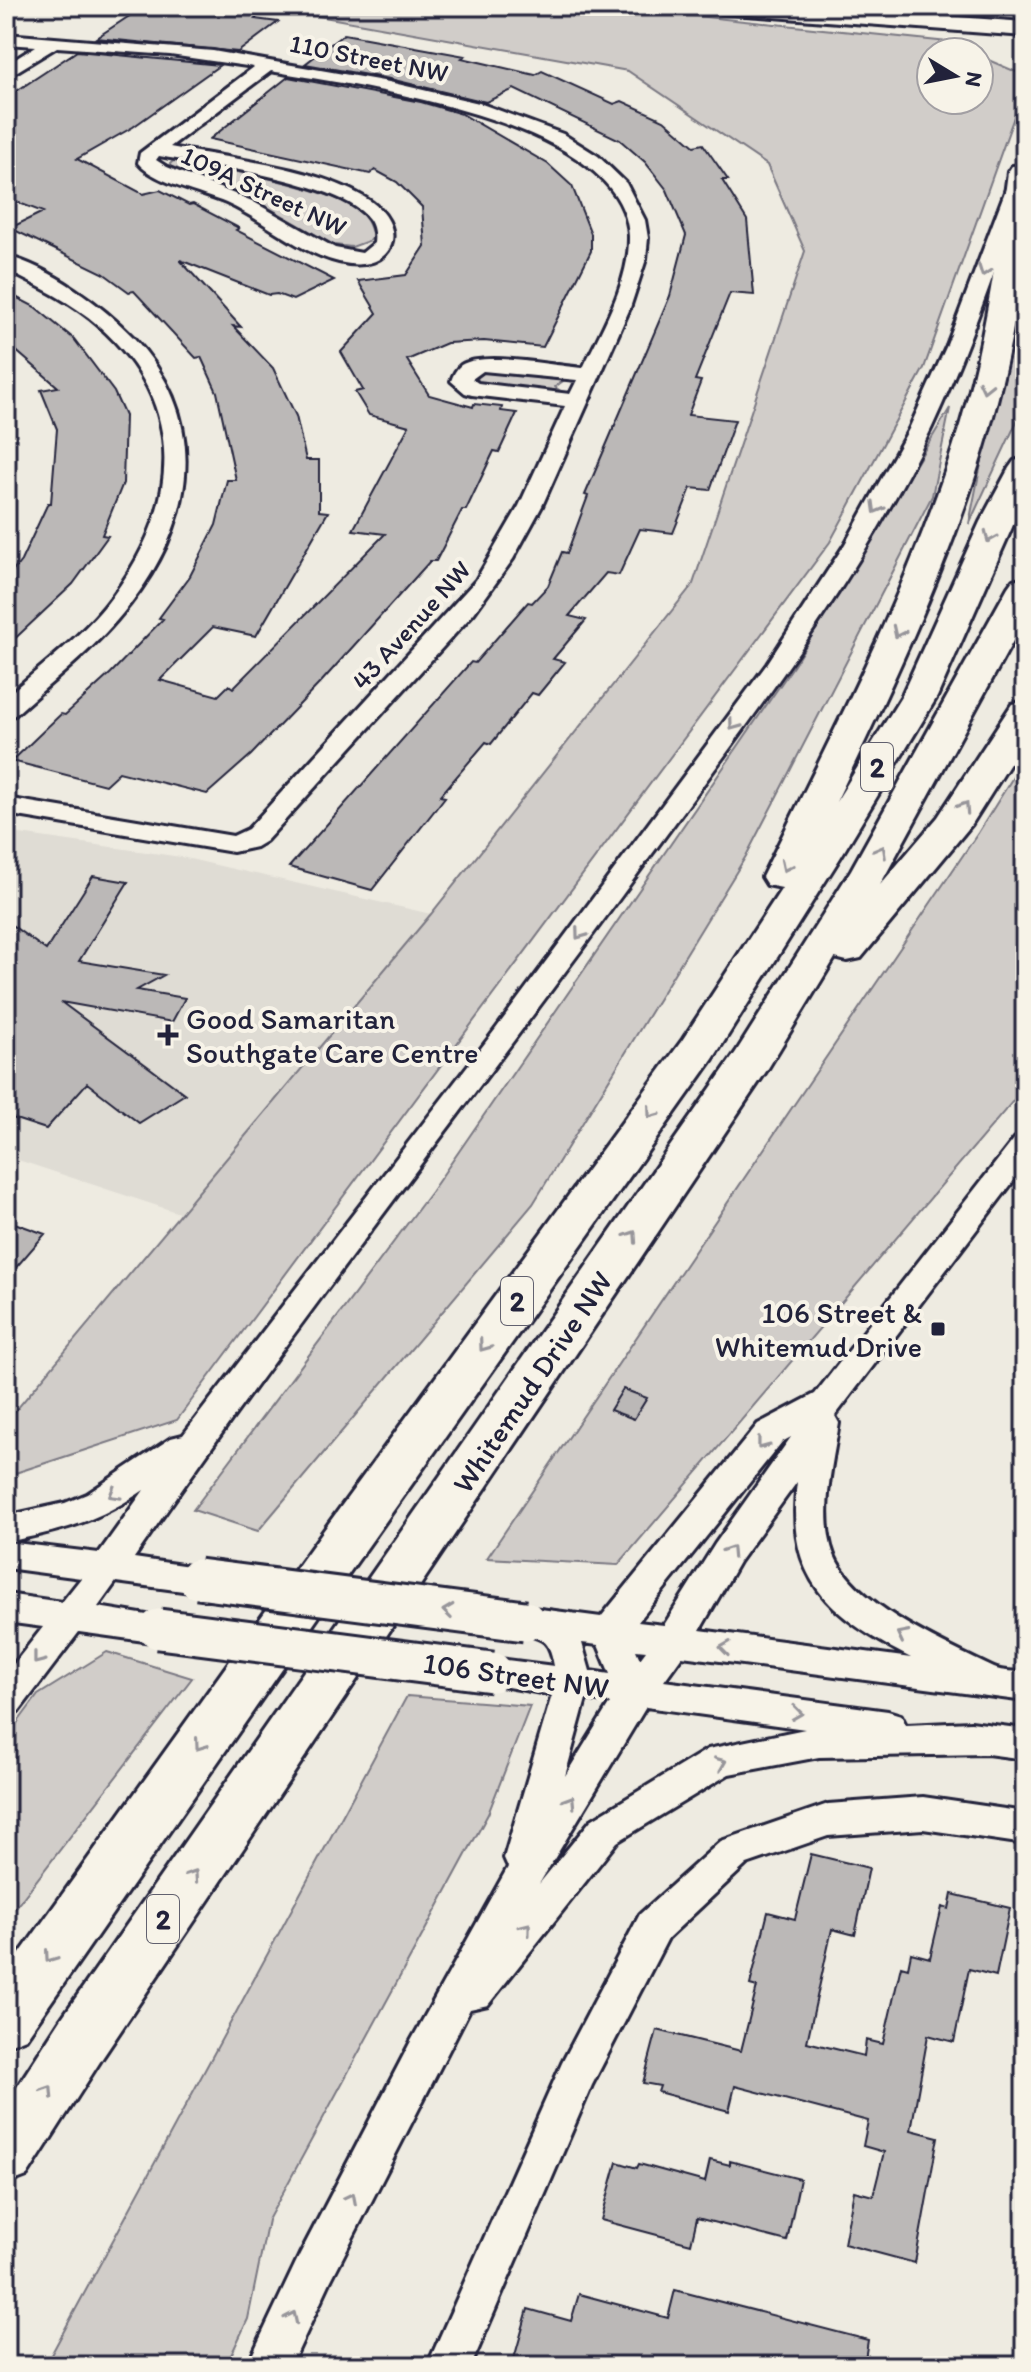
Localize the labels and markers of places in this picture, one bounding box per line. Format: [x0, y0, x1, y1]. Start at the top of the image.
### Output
place label: Good Samaritan Southgate Care Centre [186, 1000, 479, 1071]
marker: Good Samaritan Southgate Care Centre [157, 1024, 179, 1046]
place label: 106 Street & Whitemud Drive [715, 1294, 922, 1365]
marker: 106 Street & Whitemud Drive [929, 1320, 947, 1338]

